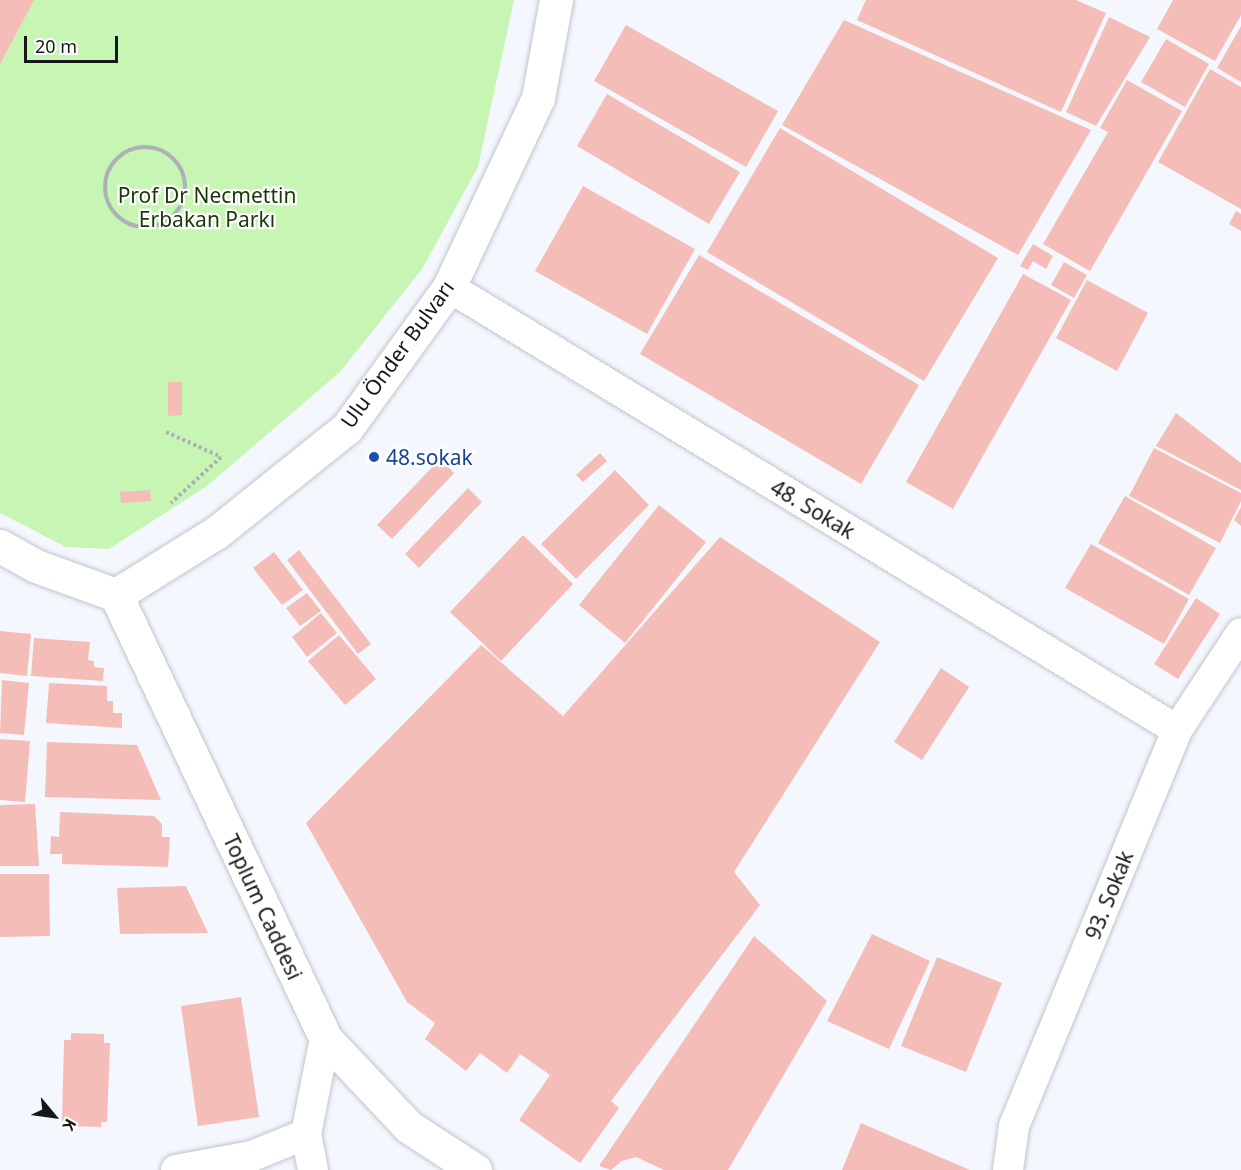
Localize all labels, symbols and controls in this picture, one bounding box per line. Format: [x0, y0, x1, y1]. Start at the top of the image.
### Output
scale bar [27, 24, 122, 62]
text: 20 m [35, 34, 77, 58]
park label: Prof Dr Necmettin Erbakan Parkı [118, 182, 296, 232]
street label: Ulu Önder Bulvarı [335, 275, 459, 433]
place label: 48.sokak [386, 444, 473, 470]
marker: 48.sokak [367, 450, 381, 464]
street label: 48. Sokak [766, 474, 860, 544]
street label: Toplum Caddesi [218, 830, 308, 984]
street label: 93. Sokak [1080, 847, 1138, 943]
north arrow [24, 1086, 84, 1146]
text: K [58, 1115, 82, 1135]

